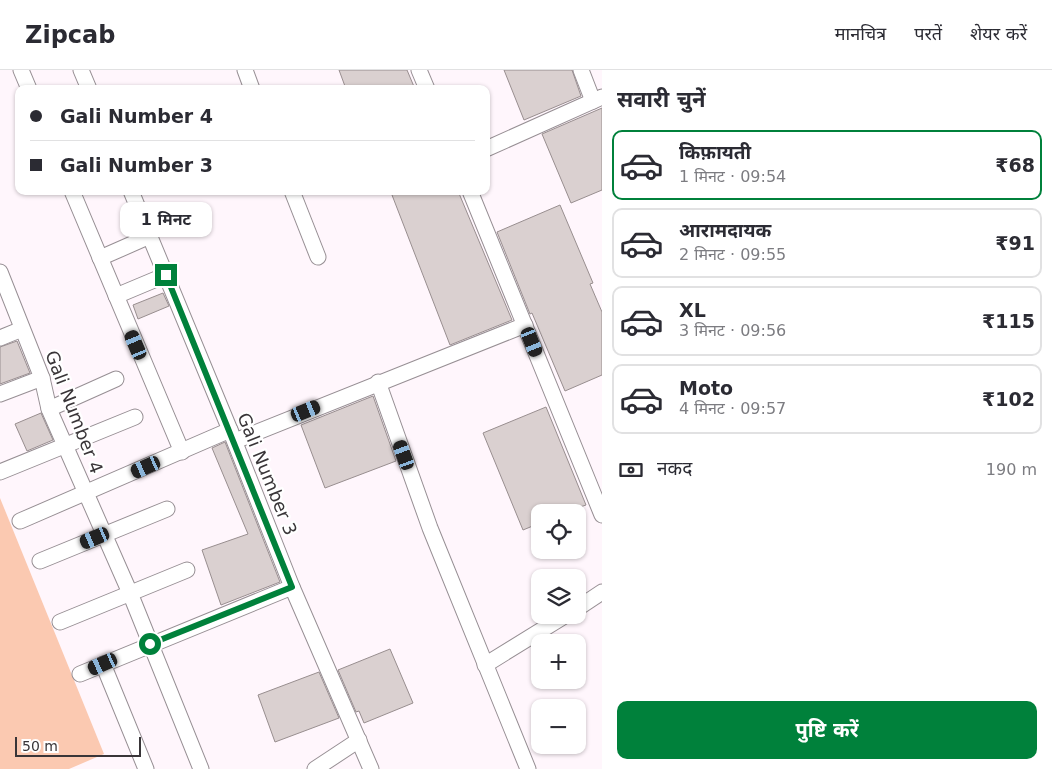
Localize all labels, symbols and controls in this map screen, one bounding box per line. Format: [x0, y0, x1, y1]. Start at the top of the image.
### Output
text: Zipcab [25, 21, 115, 49]
text: मानचित्र [835, 23, 886, 44]
text: परतें [914, 23, 942, 44]
text: शेयर करें [970, 23, 1027, 44]
text: सवारी चुनें [617, 87, 706, 112]
text: Gali Number 4 [60, 105, 213, 127]
text: किफ़ायती [679, 141, 751, 163]
icon: car [619, 143, 664, 188]
text: Gali Number 3 [60, 154, 213, 176]
text: ₹68 [995, 154, 1035, 176]
text: 1 मिनट · 09:54 [679, 167, 786, 186]
callout: 1 मिनट [120, 202, 212, 238]
text: 1 मिनट [141, 210, 191, 229]
text: आरामदायक [679, 219, 771, 241]
icon: car [619, 221, 664, 266]
text: ₹91 [995, 232, 1035, 254]
text: 2 मिनट · 09:55 [679, 245, 786, 264]
route end [155, 264, 177, 286]
icon: car [619, 299, 664, 344]
text: XL [679, 299, 706, 321]
text: ₹115 [982, 310, 1035, 332]
text: 3 मिनट · 09:56 [679, 321, 786, 340]
car [519, 325, 544, 359]
car [123, 328, 148, 362]
street label: Gali Number 4 [41, 347, 108, 476]
icon: car [619, 377, 664, 422]
text: Moto [679, 377, 733, 399]
text: ₹102 [982, 388, 1035, 410]
car [289, 398, 322, 424]
text: 4 मिनट · 09:57 [679, 399, 786, 418]
street label: Gali Number 3 [233, 410, 302, 538]
car [391, 438, 416, 472]
car [129, 454, 162, 480]
icon: cash [617, 456, 645, 484]
text: नकद [657, 457, 692, 479]
text: 190 m [986, 460, 1037, 479]
map controls [531, 504, 586, 754]
button: locate [531, 504, 586, 559]
car [78, 525, 111, 551]
button: layers [531, 569, 586, 624]
route start [139, 633, 161, 655]
button: + [531, 634, 586, 689]
car [86, 651, 119, 677]
button: − [531, 699, 586, 754]
button: पुष्टि करें [617, 701, 1037, 759]
scale bar [15, 734, 141, 757]
text: 50 m [22, 738, 58, 754]

